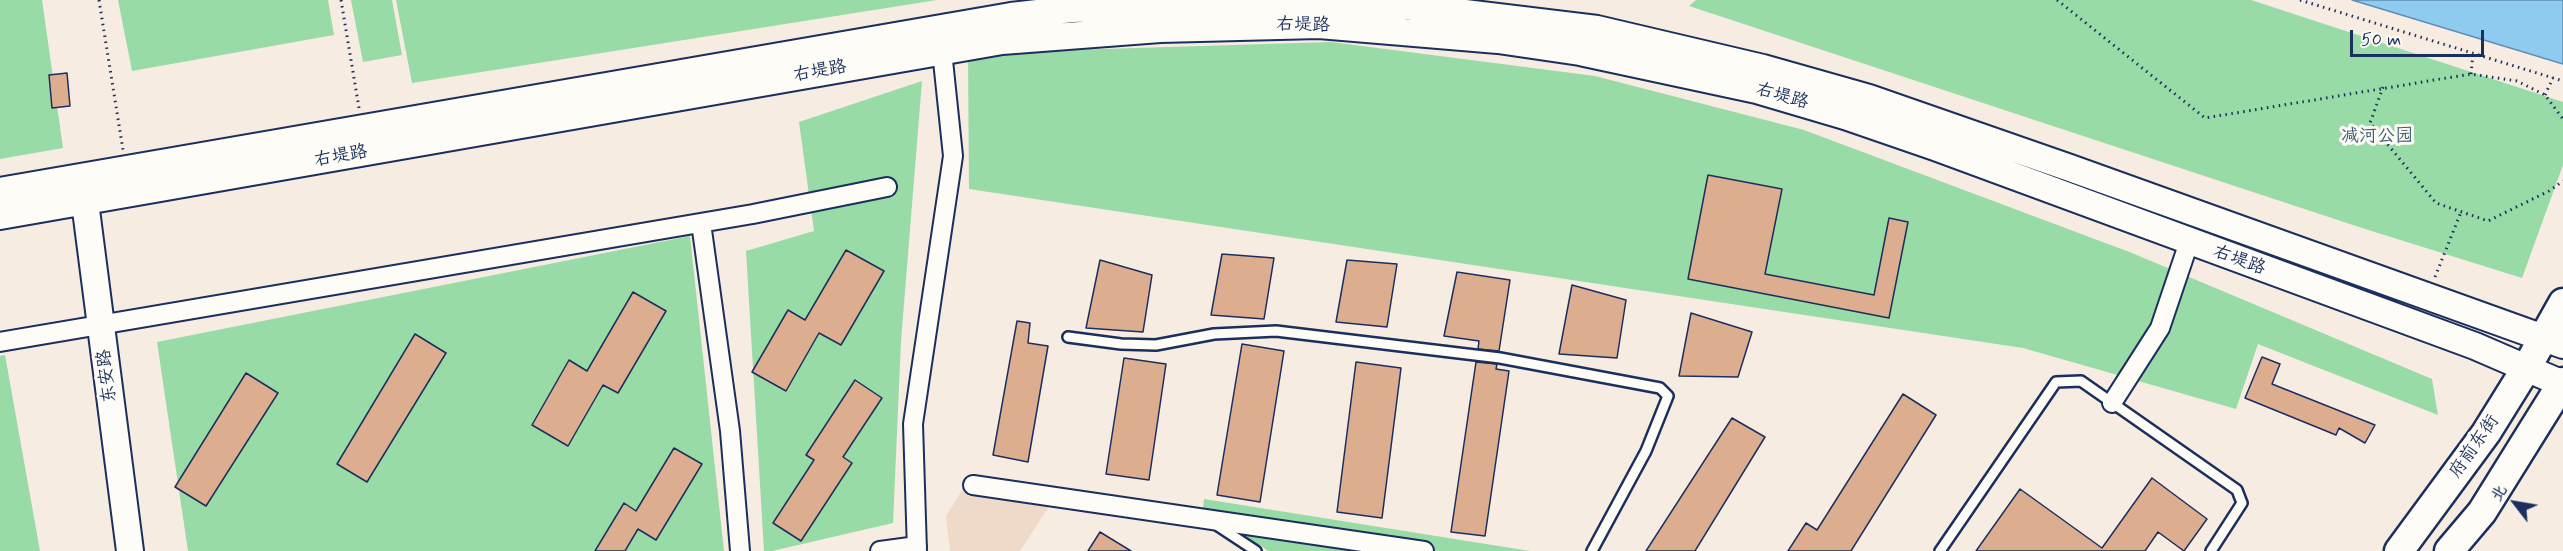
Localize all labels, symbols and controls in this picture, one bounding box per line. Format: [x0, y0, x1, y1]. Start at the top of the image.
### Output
street label: 右堤路 [1276, 15, 1330, 37]
scale bar [2353, 18, 2486, 56]
text: 50 m [2361, 28, 2401, 52]
street label: 右堤路 [792, 57, 848, 87]
street label: 右堤路 [1753, 79, 1811, 115]
park label: 减河公园 [2341, 126, 2413, 148]
street label: 右堤路 [313, 142, 369, 172]
street label: 右堤路 [2210, 242, 2268, 280]
street label: 东安路 [94, 348, 122, 404]
street label: 府前东街 [2446, 411, 2504, 483]
north arrow [2485, 473, 2545, 533]
text: 北 [2486, 481, 2512, 506]

